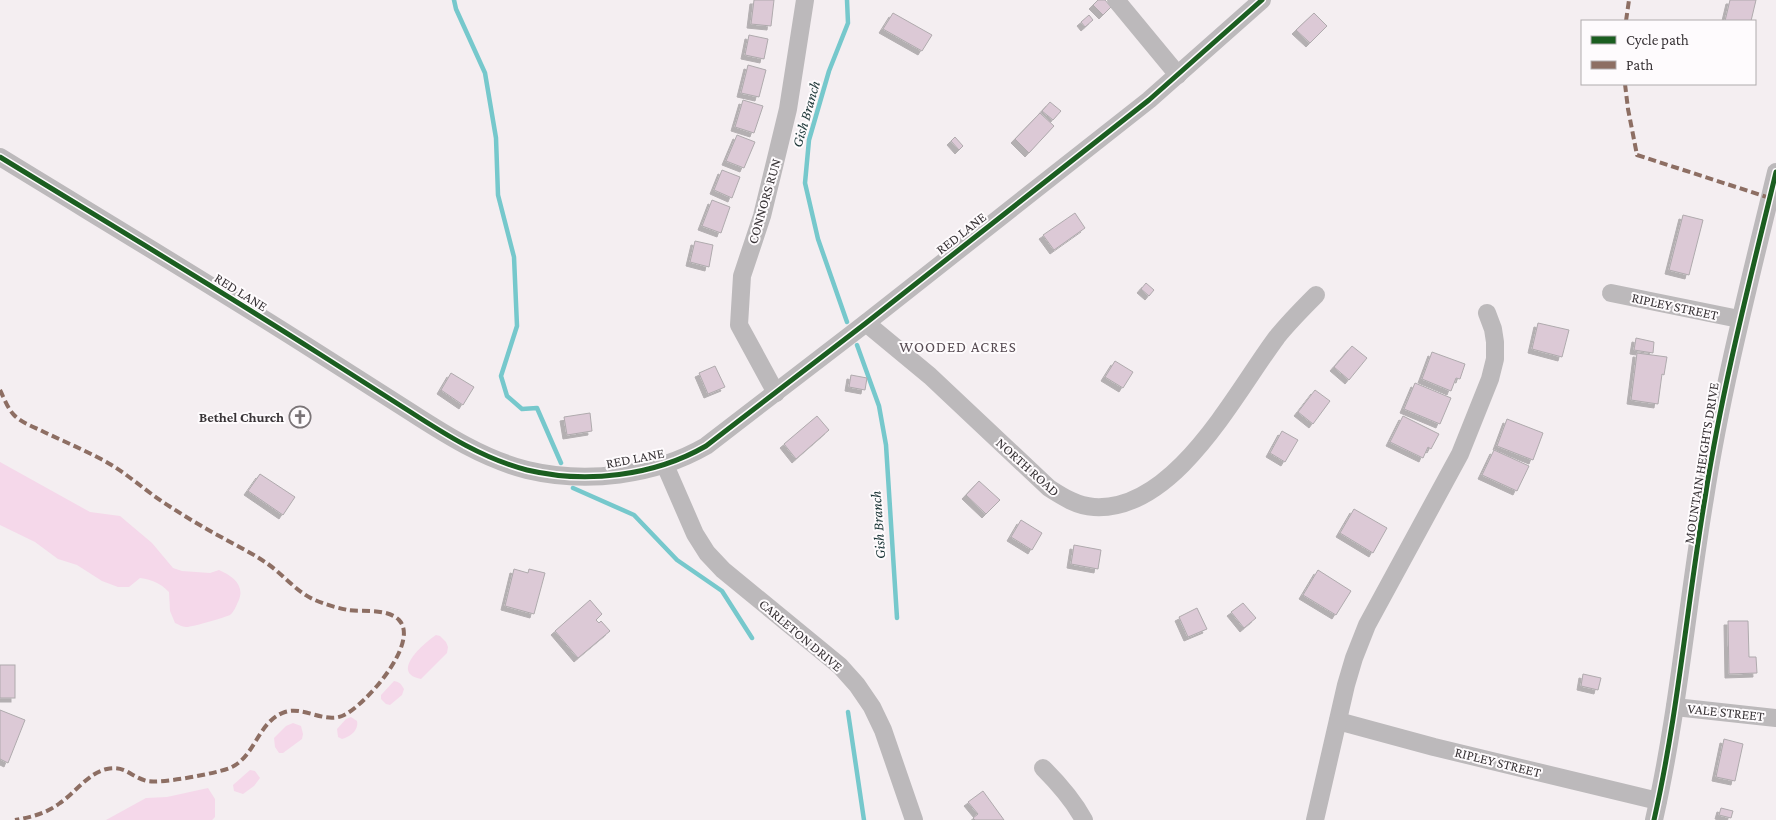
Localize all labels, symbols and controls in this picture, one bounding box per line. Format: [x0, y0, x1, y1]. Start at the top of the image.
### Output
legend [1581, 20, 1756, 85]
text: Cycle path [1626, 32, 1689, 49]
text: Path [1626, 57, 1653, 73]
water label: Gish Branch [789, 79, 823, 149]
street label: CONNORS RUN [744, 156, 784, 246]
street label: RED LANE [933, 208, 990, 257]
street label: RED LANE [212, 270, 271, 315]
street label: RIPLEY STREET [1630, 289, 1720, 323]
district label: WOODED ACRES [899, 339, 1017, 355]
street label: MOUNTAIN HEIGHTS DRIVE [1680, 381, 1722, 545]
church icon: Bethel Church [288, 405, 312, 429]
place label: Bethel Church [199, 409, 284, 425]
street label: NORTH ROAD [993, 434, 1063, 500]
street label: RED LANE [604, 444, 666, 471]
water label: Gish Branch [868, 490, 888, 560]
street label: CARLETON DRIVE [756, 595, 846, 675]
street label: VALE STREET [1687, 700, 1766, 724]
street label: RIPLEY STREET [1453, 744, 1543, 781]

